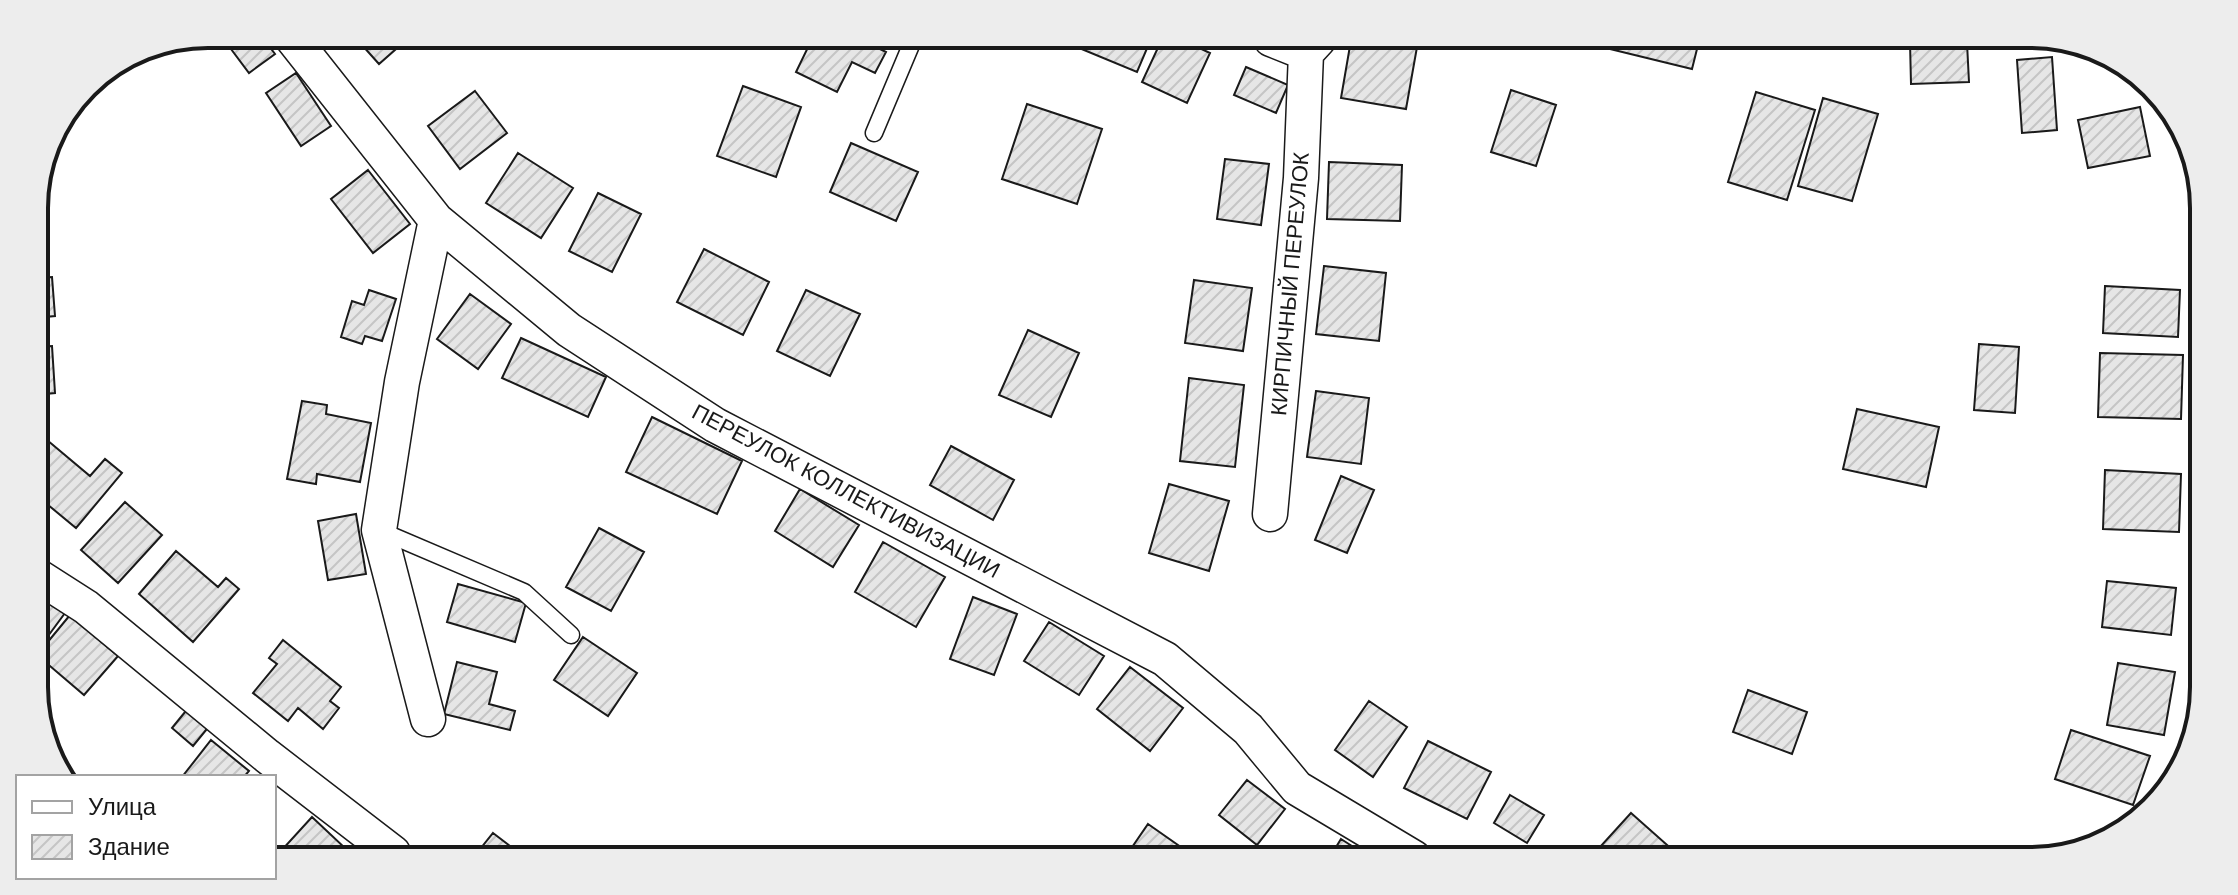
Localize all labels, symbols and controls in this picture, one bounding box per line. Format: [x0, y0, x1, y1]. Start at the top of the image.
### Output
street label: КИРПИЧНЫЙ ПЕРЕУЛОК [1266, 151, 1314, 417]
street label: ПЕРЕУЛОК КОЛЛЕКТИВИЗАЦИИ [688, 399, 1004, 583]
legend [16, 775, 276, 879]
text: Улица [88, 793, 157, 820]
text: Здание [88, 833, 170, 860]

